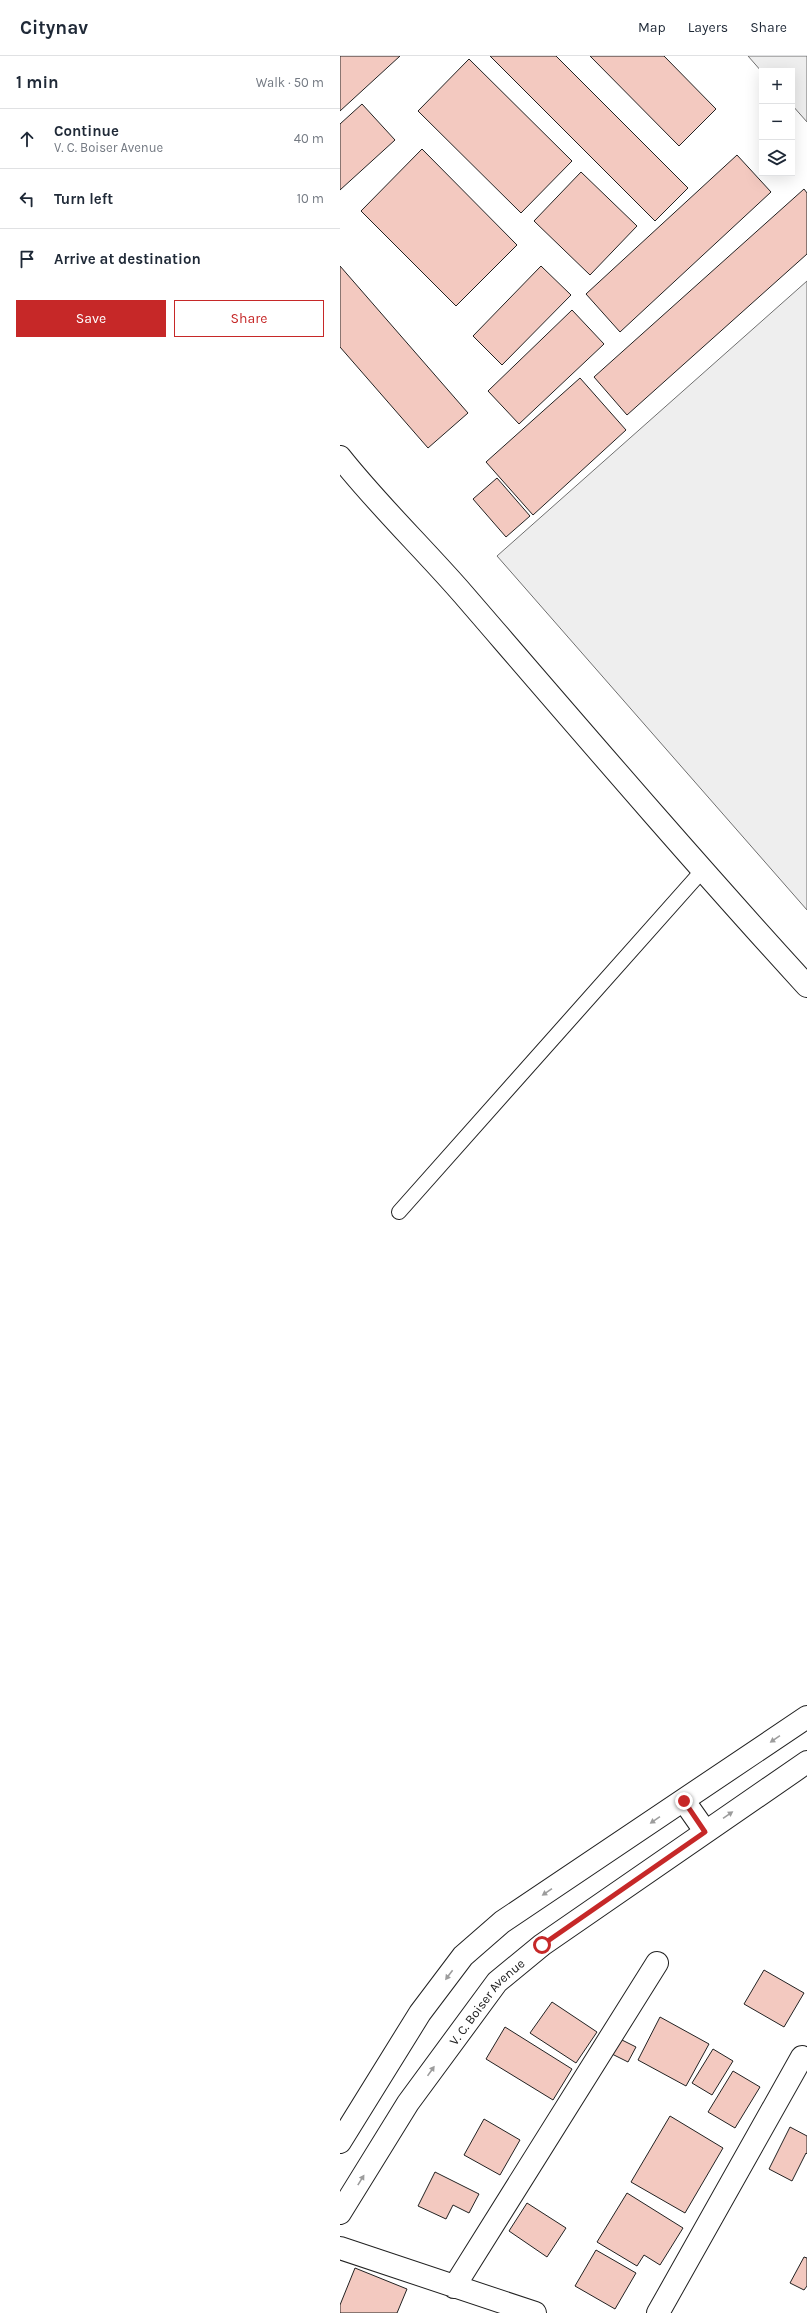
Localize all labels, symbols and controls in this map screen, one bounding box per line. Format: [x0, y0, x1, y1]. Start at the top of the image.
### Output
text: Citynav [20, 17, 88, 39]
text: Map [638, 19, 666, 36]
text: Layers [688, 19, 728, 36]
text: Share [750, 19, 787, 36]
map controls [759, 68, 795, 176]
button: + [759, 68, 795, 104]
text: 1 min [16, 72, 59, 92]
text: Walk · 50 m [256, 75, 324, 90]
button: − [759, 104, 795, 140]
text: Continue [54, 122, 119, 140]
icon: ahead [16, 128, 38, 150]
text: 40 m [294, 131, 324, 146]
text: V. C. Boiser Avenue [54, 140, 163, 155]
button: layers [759, 140, 795, 176]
icon: left [16, 188, 38, 210]
text: Turn left [54, 190, 113, 208]
text: 10 m [297, 191, 324, 206]
icon: arrive [16, 248, 38, 270]
text: Arrive at destination [54, 250, 201, 268]
button: Save [16, 300, 166, 337]
button: Share [174, 300, 324, 337]
one-way arrow [770, 1735, 780, 1743]
route end [675, 1792, 693, 1810]
one-way arrow [723, 1811, 733, 1819]
one-way arrow [650, 1816, 661, 1824]
one-way arrow [542, 1888, 552, 1896]
route start [533, 1936, 551, 1954]
street label: V. C. Boiser Avenue [446, 1955, 528, 2048]
one-way arrow [444, 1970, 453, 1981]
one-way arrow [427, 2066, 435, 2076]
one-way arrow [357, 2175, 365, 2185]

